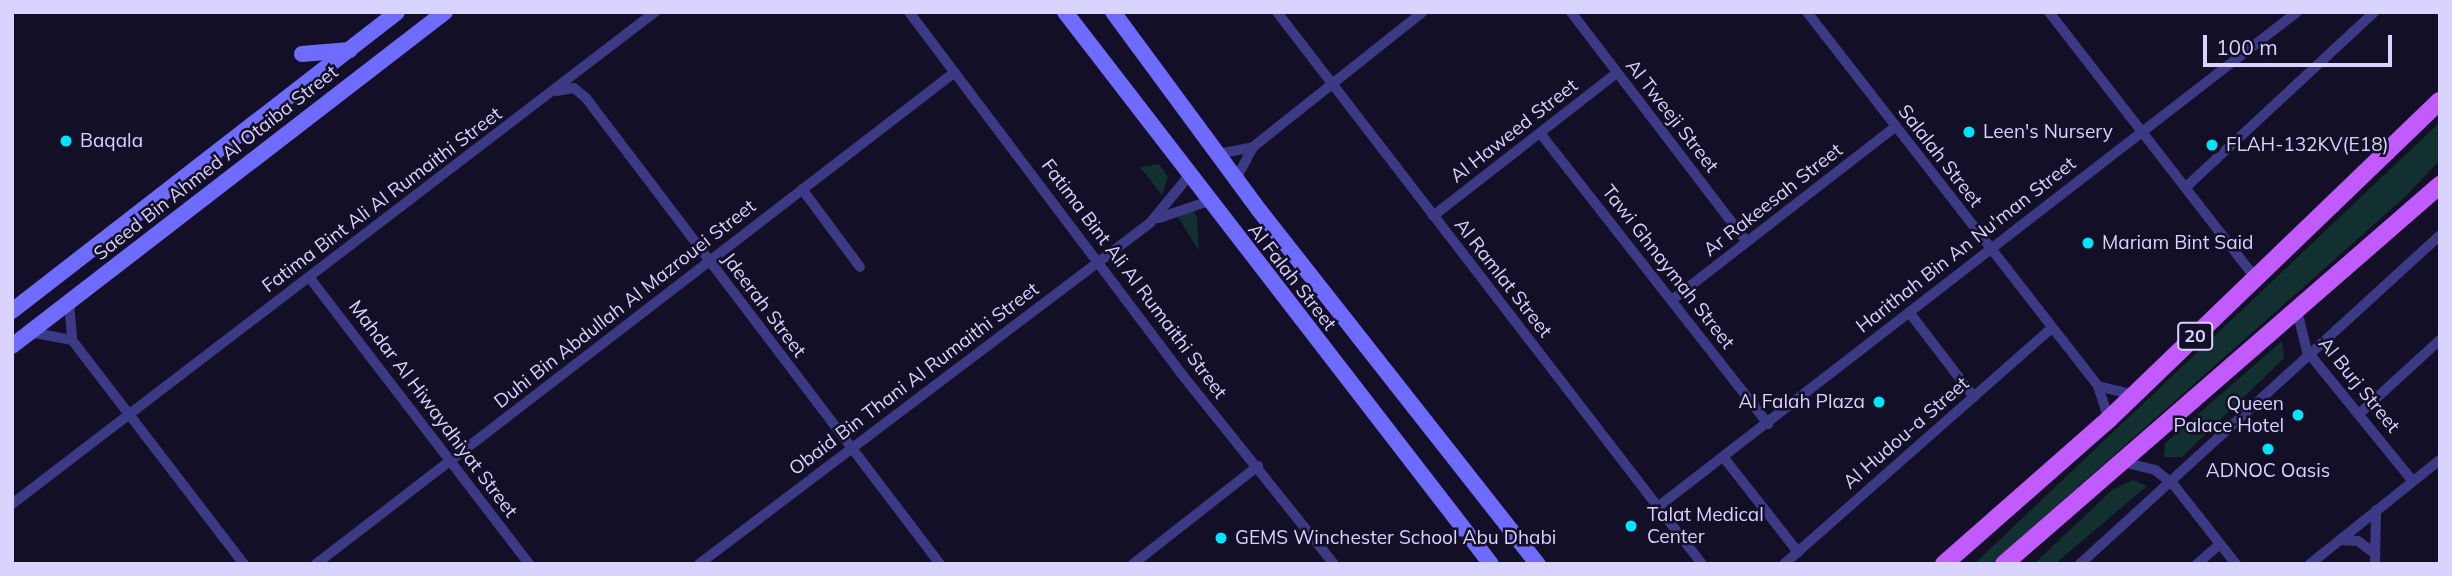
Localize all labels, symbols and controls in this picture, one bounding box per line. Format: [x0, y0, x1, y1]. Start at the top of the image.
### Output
scale bar [2207, 21, 2396, 65]
text: 100 m [2216, 34, 2278, 60]
street label: Al Tweeji Street [1621, 55, 1723, 177]
street label: Saeed Bin Ahmed Al Otaiba Street [89, 61, 343, 265]
street label: Al Haweed Street [1446, 74, 1582, 188]
street label: Salalah Street [1893, 100, 1987, 212]
street label: Fatima Bint Ali Al Rumaithi Street [258, 102, 506, 298]
place label: Leen's Nursery [1983, 121, 2113, 143]
marker: Leen's Nursery [1961, 124, 1977, 140]
place label: Baqala [80, 130, 143, 152]
marker: Baqala [58, 133, 74, 149]
place label: FLAH-132KV(E18) [2226, 134, 2389, 156]
marker: FLAH-132KV(E18) [2204, 137, 2220, 153]
street label: Ar Rakeesah Street [1699, 139, 1847, 261]
street label: Harithah Bin An Nu'man Street [1852, 152, 2080, 338]
street label: Fatima Bint Ali Al Rumaithi Street [1036, 155, 1232, 403]
street label: Tawi Ghnaymah Street [1597, 181, 1739, 353]
street label: Duhi Bin Abdullah Al Mazrouei Street [490, 195, 760, 413]
street label: Al Ramlat Street [1449, 214, 1557, 342]
street label: Al Falah Street [1243, 219, 1341, 335]
place label: Mariam Bint Said [2102, 232, 2254, 254]
marker: Mariam Bint Said [2080, 235, 2096, 251]
street label: Jdeerah Street [717, 248, 811, 362]
street label: Obaid Bin Thani Al Rumaithi Street [785, 278, 1043, 480]
street label: Mahdar Al Hiwaydhiyat Street [344, 296, 522, 522]
road number: 20 [2176, 322, 2214, 350]
street label: Al Burj Street [2314, 333, 2404, 437]
street label: Al Hudou-a Street [1838, 372, 1974, 494]
place label: Al Falah Plaza [1738, 391, 1865, 413]
place label: Queen Palace Hotel [2174, 393, 2284, 437]
marker: Al Falah Plaza [1871, 394, 1887, 410]
marker: Queen Palace Hotel [2290, 407, 2306, 423]
marker: ADNOC Oasis [2260, 441, 2276, 457]
place label: ADNOC Oasis [2206, 460, 2330, 482]
place label: Talat Medical Center [1647, 504, 1764, 548]
marker: Talat Medical Center [1621, 516, 1641, 536]
place label: GEMS Winchester School Abu Dhabi [1235, 527, 1556, 549]
marker: GEMS Winchester School Abu Dhabi [1213, 530, 1229, 546]

